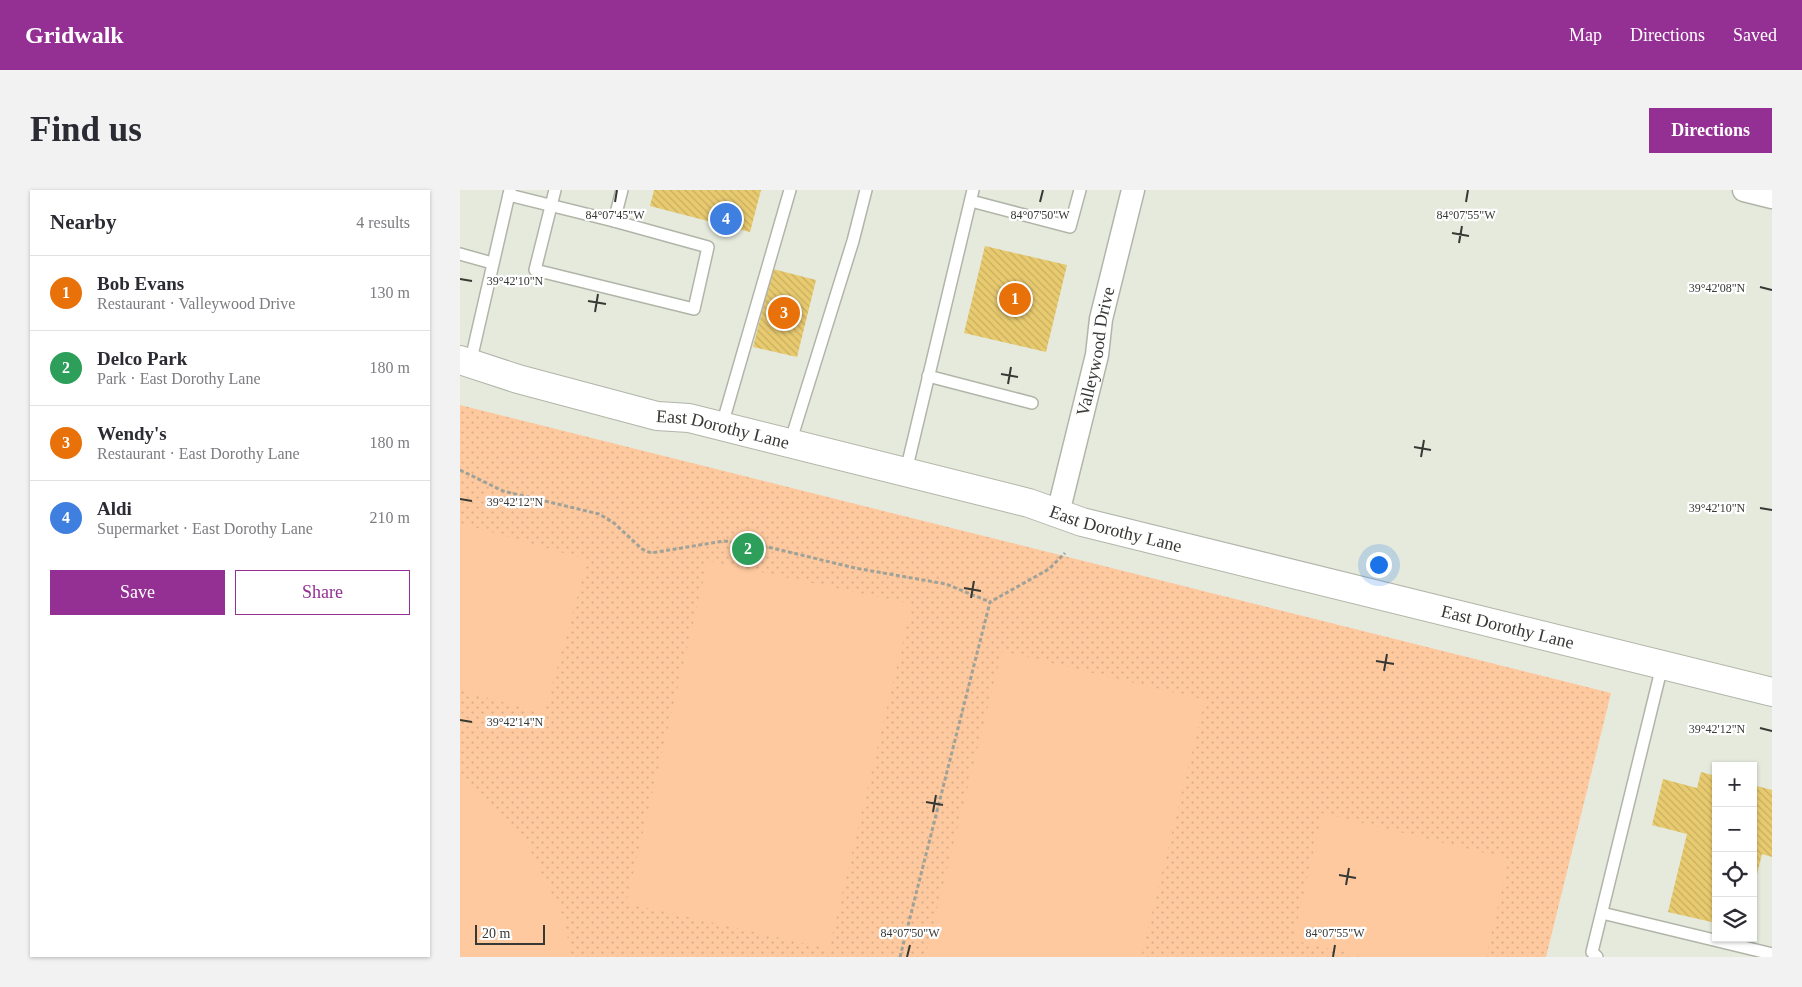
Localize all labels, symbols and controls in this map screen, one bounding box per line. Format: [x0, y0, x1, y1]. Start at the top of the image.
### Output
text: Gridwalk [25, 22, 124, 48]
text: Map [1569, 25, 1602, 45]
text: Directions [1630, 25, 1705, 45]
text: Saved [1733, 25, 1777, 45]
button: Directions [1649, 108, 1772, 153]
text: Find us [30, 110, 142, 149]
pin: 4 [710, 200, 742, 238]
text: 84°07'45"W [585, 208, 645, 222]
text: 84°07'50"W [1010, 208, 1070, 222]
text: 84°07'55"W [1436, 208, 1496, 222]
text: Nearby [50, 210, 117, 234]
text: 4 results [356, 214, 410, 231]
text: Bob Evans [97, 273, 184, 294]
text: 39°42'10"N [487, 274, 544, 288]
pin: 1 [999, 280, 1031, 318]
text: 39°42'08"N [1689, 281, 1746, 295]
text: 1 [62, 284, 70, 301]
text: 130 m [370, 284, 410, 301]
street label: Valleywood Drive [1072, 285, 1119, 418]
pin: 3 [768, 294, 800, 332]
text: Restaurant · Valleywood Drive [97, 295, 295, 312]
text: Delco Park [97, 348, 187, 369]
text: 2 [62, 359, 70, 376]
text: 180 m [370, 359, 410, 376]
text: Park · East Dorothy Lane [97, 370, 261, 387]
street label: East Dorothy Lane [655, 406, 791, 453]
text: Wendy's [97, 423, 167, 444]
text: 3 [62, 434, 70, 451]
text: 180 m [370, 434, 410, 451]
text: Restaurant · East Dorothy Lane [97, 445, 300, 462]
text: 39°42'12"N [487, 495, 544, 509]
text: Aldi [97, 498, 132, 519]
street label: East Dorothy Lane [1047, 501, 1184, 556]
text: 39°42'10"N [1689, 501, 1746, 515]
text: 4 [62, 509, 70, 526]
text: 210 m [370, 509, 410, 526]
text: Supermarket · East Dorothy Lane [97, 520, 313, 537]
pin: 2 [732, 530, 764, 568]
your location [1366, 552, 1392, 578]
button: Save [50, 570, 225, 615]
button: Share [235, 570, 410, 615]
street label: East Dorothy Lane [1439, 601, 1576, 653]
text: 39°42'14"N [487, 715, 544, 729]
text: 39°42'12"N [1689, 722, 1746, 736]
map controls [1712, 762, 1757, 942]
button: + [1712, 762, 1757, 807]
button: − [1712, 807, 1757, 852]
button: locate [1712, 852, 1757, 897]
button: layers [1712, 897, 1757, 942]
scale bar [475, 922, 545, 945]
text: 20 m [482, 926, 510, 941]
text: 84°07'50"W [880, 926, 940, 940]
text: 84°07'55"W [1305, 926, 1365, 940]

